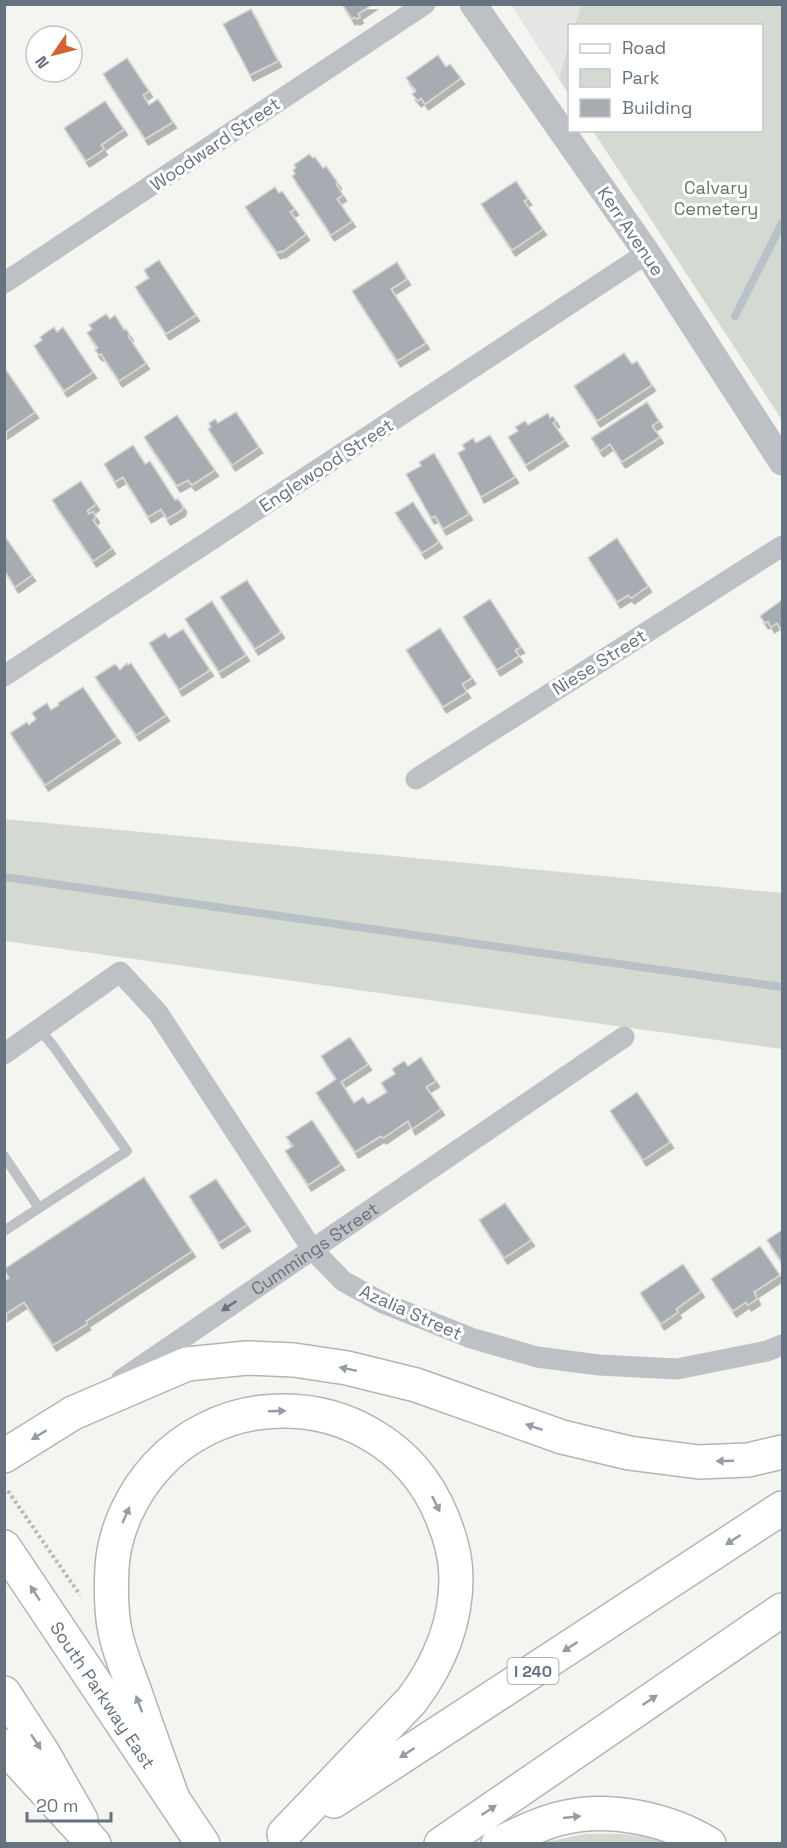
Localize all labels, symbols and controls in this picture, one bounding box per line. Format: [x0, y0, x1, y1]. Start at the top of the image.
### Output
north arrow [24, 24, 84, 84]
legend [568, 24, 763, 132]
text: Road [622, 36, 666, 59]
text: N [30, 52, 54, 73]
text: Park [622, 66, 660, 89]
street label: Woodward Street [146, 92, 284, 196]
text: Building [622, 96, 692, 119]
park label: Calvary Cemetery [674, 176, 758, 220]
street label: Kerr Avenue [593, 182, 669, 280]
street label: Englewood Street [255, 413, 397, 517]
street label: Niese Street [548, 624, 650, 700]
street label: Cummings Street [246, 1196, 383, 1300]
street label: Azalia Street [356, 1279, 466, 1345]
one-way arrow [222, 1300, 238, 1312]
one-way arrow [339, 1364, 358, 1373]
one-way arrow [268, 1407, 287, 1416]
one-way arrow [525, 1422, 543, 1432]
one-way arrow [31, 1429, 47, 1440]
one-way arrow [715, 1456, 734, 1465]
one-way arrow [431, 1495, 441, 1513]
one-way arrow [121, 1506, 131, 1524]
one-way arrow [725, 1535, 742, 1546]
one-way arrow [30, 1585, 41, 1601]
street label: South Parkway East [45, 1617, 161, 1773]
one-way arrow [562, 1641, 578, 1652]
road number: I 240 [508, 1658, 558, 1684]
one-way arrow [641, 1694, 657, 1706]
one-way arrow [134, 1695, 144, 1713]
one-way arrow [31, 1734, 42, 1750]
one-way arrow [399, 1747, 415, 1758]
scale bar [27, 1785, 111, 1823]
text: 20 m [36, 1794, 79, 1817]
one-way arrow [481, 1805, 497, 1816]
one-way arrow [563, 1812, 582, 1821]

